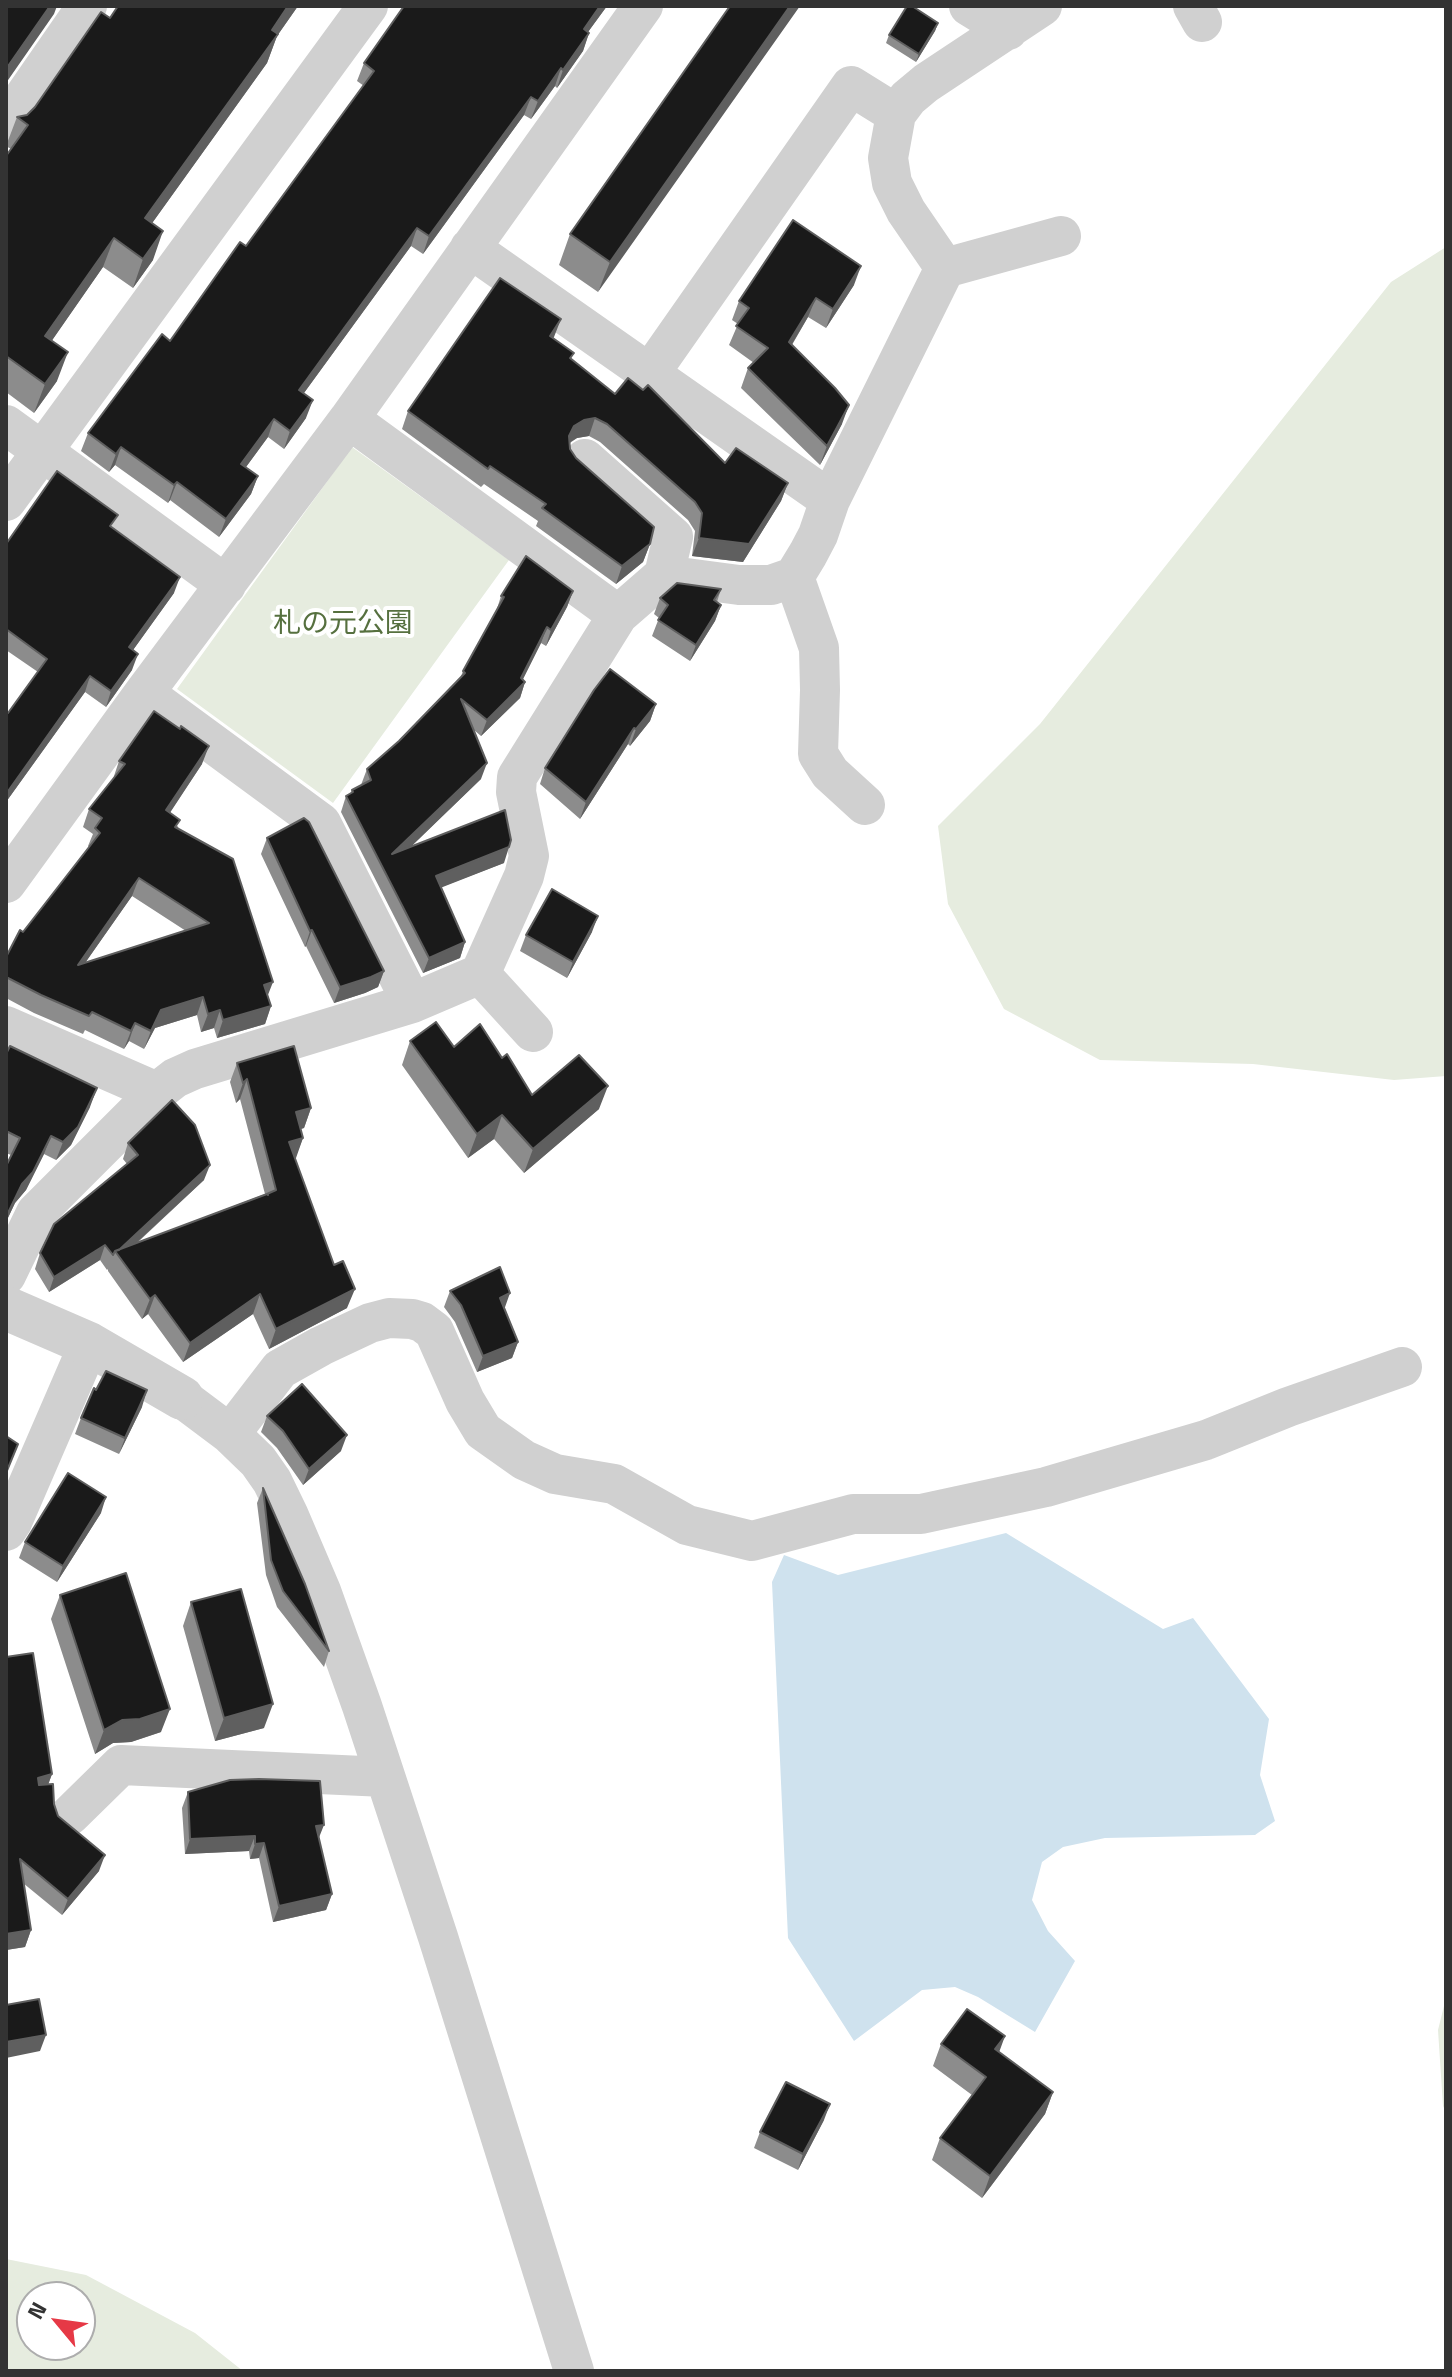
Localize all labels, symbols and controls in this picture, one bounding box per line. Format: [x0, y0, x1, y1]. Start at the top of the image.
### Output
park label: 札の元公園 [273, 608, 413, 642]
north arrow [16, 2281, 96, 2361]
text: N [18, 2295, 55, 2325]

